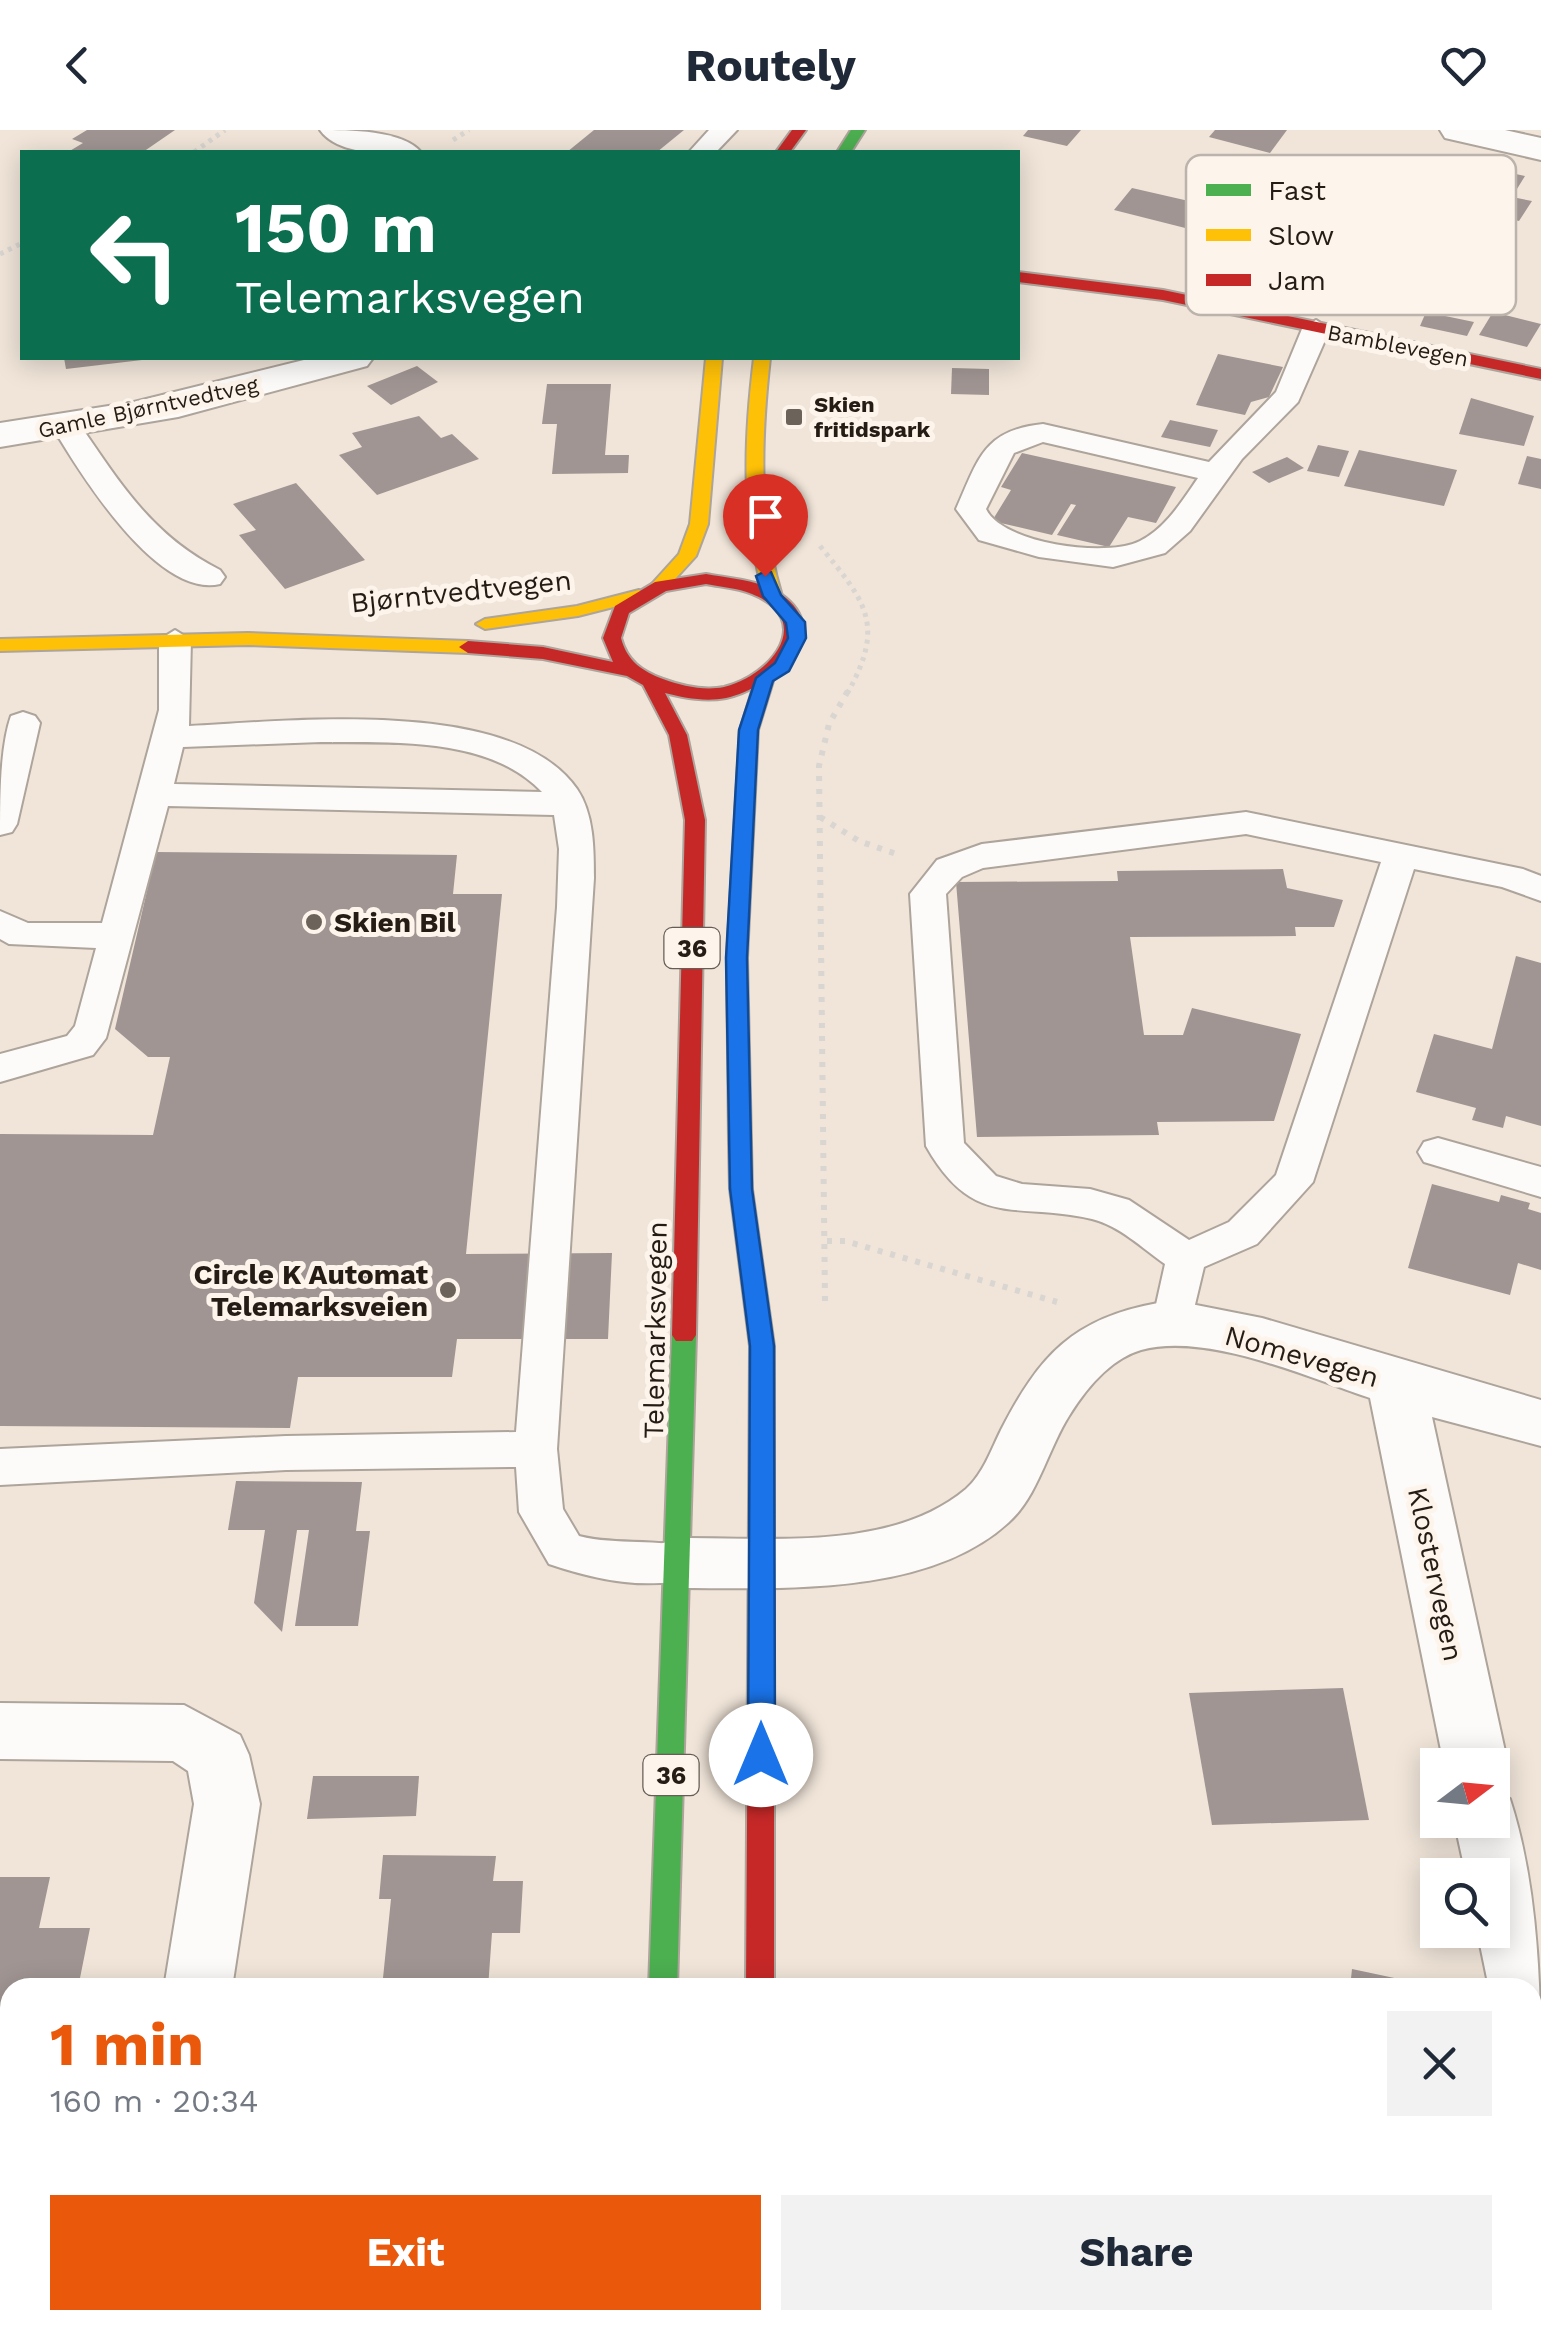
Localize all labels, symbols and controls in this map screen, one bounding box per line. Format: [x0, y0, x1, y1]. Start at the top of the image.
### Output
icon: back [50, 38, 105, 93]
icon: heart [1436, 38, 1491, 93]
text: Routely [685, 39, 856, 92]
legend [1186, 155, 1516, 315]
text: Fast [1268, 174, 1326, 207]
text: 150 m [235, 187, 437, 269]
icon: left [70, 190, 200, 320]
text: Slow [1268, 219, 1334, 252]
text: Jam [1268, 264, 1326, 297]
text: Telemarksvegen [235, 271, 585, 324]
street label: Bamblevegen [1325, 320, 1470, 371]
street label: Gamle Bjørntvedtveg [36, 372, 261, 443]
place label: Skien fritidspark [814, 392, 930, 442]
marker: Skien fritidspark [783, 406, 805, 428]
pin [723, 474, 808, 577]
icon: arrive [738, 489, 793, 544]
street label: Bjørntvedtvegen [349, 563, 573, 620]
place label: Skien Bil [334, 906, 457, 939]
marker: Skien Bil [303, 911, 325, 933]
road number: 36 [664, 928, 720, 968]
street label: Telemarksvegen [637, 1221, 674, 1439]
place label: Circle K Automat Telemarksveien [194, 1258, 428, 1323]
marker: Circle K Automat Telemarksveien [437, 1279, 459, 1301]
street label: Nomevegen [1221, 1319, 1383, 1394]
street label: Klostervegen [1401, 1484, 1470, 1664]
position arrow [709, 1703, 813, 1807]
north arrow [1420, 1748, 1510, 1838]
map controls [1420, 1748, 1510, 1948]
road number: 36 [644, 1755, 698, 1795]
button: search [1420, 1858, 1510, 1948]
text: 1 min [50, 2009, 204, 2080]
button: close [1387, 2011, 1492, 2116]
text: 160 m · 20:34 [50, 2082, 259, 2120]
button: Exit [50, 2195, 761, 2310]
button: Share [781, 2195, 1492, 2310]

